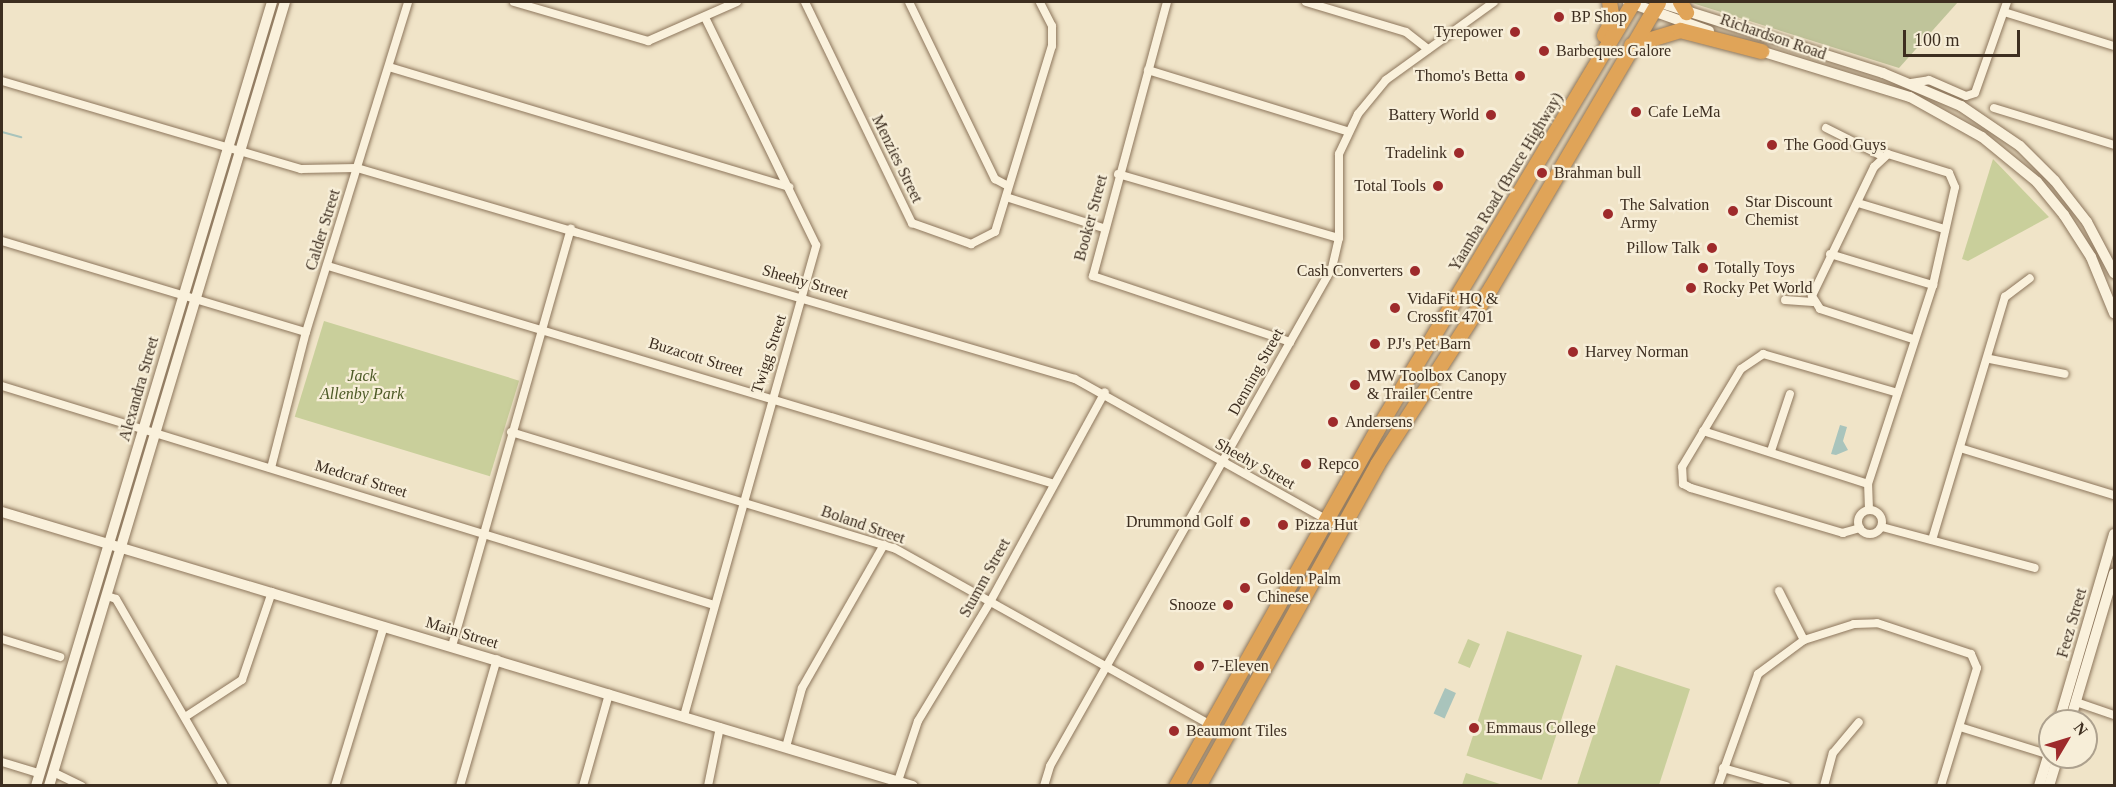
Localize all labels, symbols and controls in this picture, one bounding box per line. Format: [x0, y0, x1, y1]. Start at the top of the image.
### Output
place label: BP Shop [1571, 7, 1627, 27]
marker: BP Shop [1552, 10, 1566, 24]
street label: Richardson Road [1718, 10, 1828, 64]
scale bar [1906, 18, 2023, 56]
place label: Tyrepower [1434, 22, 1503, 42]
marker: Tyrepower [1508, 25, 1522, 39]
text: 100 m [1914, 30, 1960, 50]
place label: Barbeques Galore [1556, 41, 1671, 61]
marker: Barbeques Galore [1537, 44, 1551, 58]
place label: Thomo's Betta [1415, 66, 1508, 86]
marker: Thomo's Betta [1513, 69, 1527, 83]
street label: Yaamba Road (Bruce Highway) [1445, 89, 1567, 275]
place label: Cafe LeMa [1648, 102, 1720, 122]
place label: Battery World [1388, 105, 1479, 125]
marker: Cafe LeMa [1629, 105, 1643, 119]
marker: Battery World [1484, 108, 1498, 122]
street label: Menzies Street [867, 112, 927, 206]
place label: The Good Guys [1784, 135, 1886, 155]
marker: The Good Guys [1765, 138, 1779, 152]
place label: Tradelink [1385, 143, 1447, 163]
marker: Tradelink [1452, 146, 1466, 160]
place label: Brahman bull [1554, 163, 1642, 183]
marker: Brahman bull [1535, 166, 1549, 180]
street label: Booker Street [1070, 173, 1112, 263]
place label: Total Tools [1354, 176, 1426, 196]
marker: Total Tools [1431, 179, 1445, 193]
street label: Calder Street [302, 187, 344, 273]
place label: Star Discount Chemist [1745, 192, 1833, 230]
place label: The Salvation Army [1620, 195, 1709, 233]
marker: Star Discount Chemist [1726, 204, 1740, 218]
marker: The Salvation Army [1601, 207, 1615, 221]
place label: Pillow Talk [1626, 238, 1700, 258]
marker: Pillow Talk [1705, 241, 1719, 255]
place label: Totally Toys [1715, 258, 1795, 278]
street label: Sheehy Street [760, 261, 850, 303]
place label: Cash Converters [1297, 261, 1403, 281]
marker: Totally Toys [1696, 261, 1710, 275]
marker: Cash Converters [1408, 264, 1422, 278]
place label: Rocky Pet World [1703, 278, 1813, 298]
marker: Rocky Pet World [1684, 281, 1698, 295]
place label: VidaFit HQ & Crossfit 4701 [1407, 289, 1498, 327]
marker: VidaFit HQ & Crossfit 4701 [1388, 301, 1402, 315]
street label: Twigg Street [747, 312, 791, 396]
street label: Denning Street [1224, 325, 1288, 419]
street label: Buzacott Street [646, 333, 746, 381]
street label: Alexandra Street [115, 334, 163, 444]
place label: PJ's Pet Barn [1387, 334, 1471, 354]
marker: PJ's Pet Barn [1368, 337, 1382, 351]
place label: Harvey Norman [1585, 342, 1689, 362]
marker: Harvey Norman [1566, 345, 1580, 359]
park label: Jack Allenby Park [320, 366, 404, 404]
place label: MW Toolbox Canopy & Trailer Centre [1367, 366, 1507, 404]
marker: MW Toolbox Canopy & Trailer Centre [1348, 378, 1362, 392]
place label: Andersens [1345, 412, 1413, 432]
marker: Andersens [1326, 415, 1340, 429]
street label: Sheehy Street [1212, 434, 1298, 494]
place label: Repco [1318, 454, 1359, 474]
street label: Medcraf Street [313, 456, 409, 502]
marker: Repco [1299, 457, 1313, 471]
street label: Boland Street [818, 502, 908, 548]
place label: Drummond Golf [1126, 512, 1233, 532]
marker: Drummond Golf [1238, 515, 1252, 529]
place label: Pizza Hut [1295, 515, 1358, 535]
marker: Pizza Hut [1276, 518, 1290, 532]
street label: Stumm Street [955, 535, 1015, 621]
place label: Golden Palm Chinese [1257, 569, 1341, 607]
marker: Golden Palm Chinese [1238, 581, 1252, 595]
street label: Feez Street [2053, 586, 2091, 660]
place label: Snooze [1169, 595, 1216, 615]
marker: Snooze [1221, 598, 1235, 612]
street label: Main Street [423, 613, 501, 653]
place label: 7-Eleven [1211, 656, 1269, 676]
marker: 7-Eleven [1192, 659, 1206, 673]
north arrow [2038, 709, 2098, 769]
place label: Emmaus College [1486, 718, 1596, 738]
text: N [2071, 719, 2091, 739]
place label: Beaumont Tiles [1186, 721, 1287, 741]
marker: Emmaus College [1467, 721, 1481, 735]
marker: Beaumont Tiles [1167, 724, 1181, 738]

